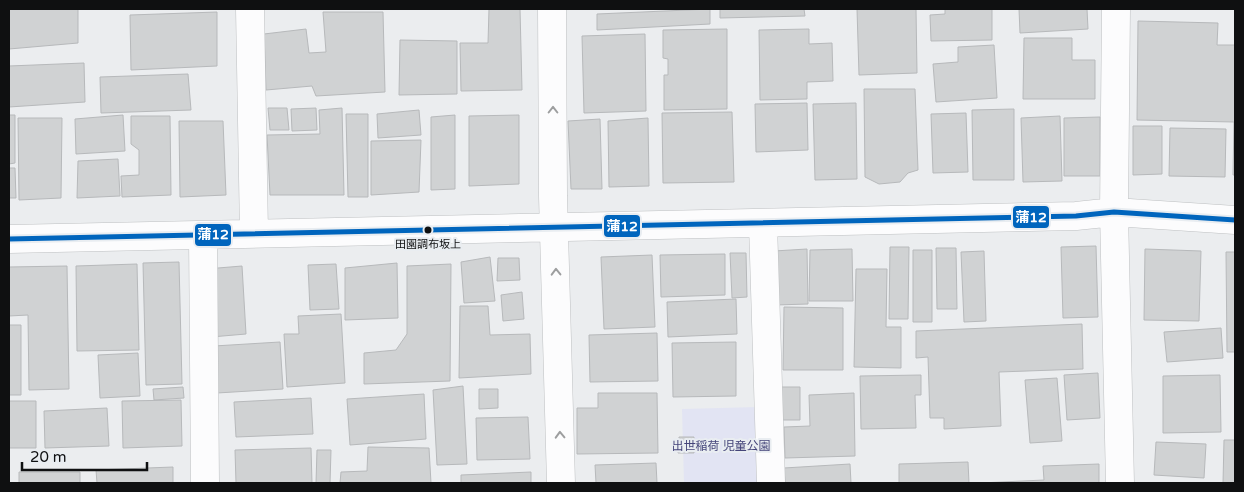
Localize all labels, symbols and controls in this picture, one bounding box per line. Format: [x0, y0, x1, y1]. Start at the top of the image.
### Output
one-way arrow [548, 105, 558, 113]
line badge: 蒲12 [1012, 205, 1050, 229]
text: 蒲12 [1015, 209, 1047, 226]
line badge: 蒲12 [603, 214, 641, 238]
text: 蒲12 [606, 218, 638, 235]
line badge: 蒲12 [194, 223, 232, 247]
marker: 田園調布坂上 [423, 225, 433, 235]
text: 蒲12 [197, 226, 229, 243]
place label: 田園調布坂上 [395, 238, 461, 251]
one-way arrow [551, 268, 561, 276]
one-way arrow [555, 430, 565, 438]
park label: 出世稲荷 児童公園 [671, 439, 771, 453]
scale bar [22, 440, 148, 472]
text: 20 m [30, 448, 67, 466]

